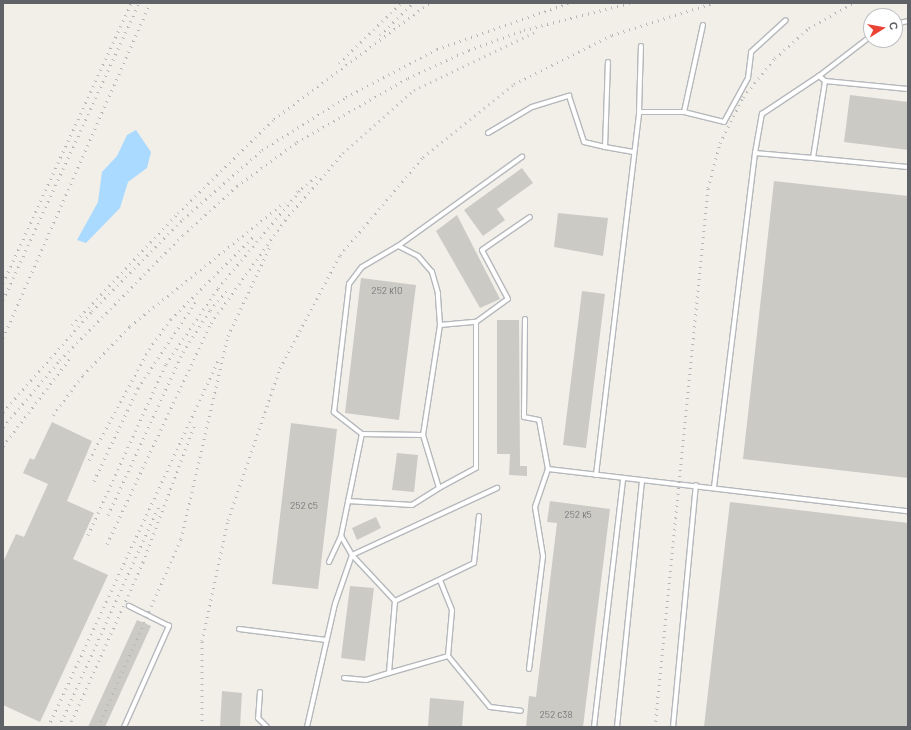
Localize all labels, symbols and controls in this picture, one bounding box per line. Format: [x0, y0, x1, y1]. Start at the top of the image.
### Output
north arrow [863, 8, 903, 48]
text: С [887, 21, 901, 31]
house number: 252 к10 [371, 285, 403, 297]
house number: 252 с5 [290, 500, 318, 512]
house number: 252 к5 [564, 509, 592, 521]
house number: 252 с38 [539, 709, 573, 721]

